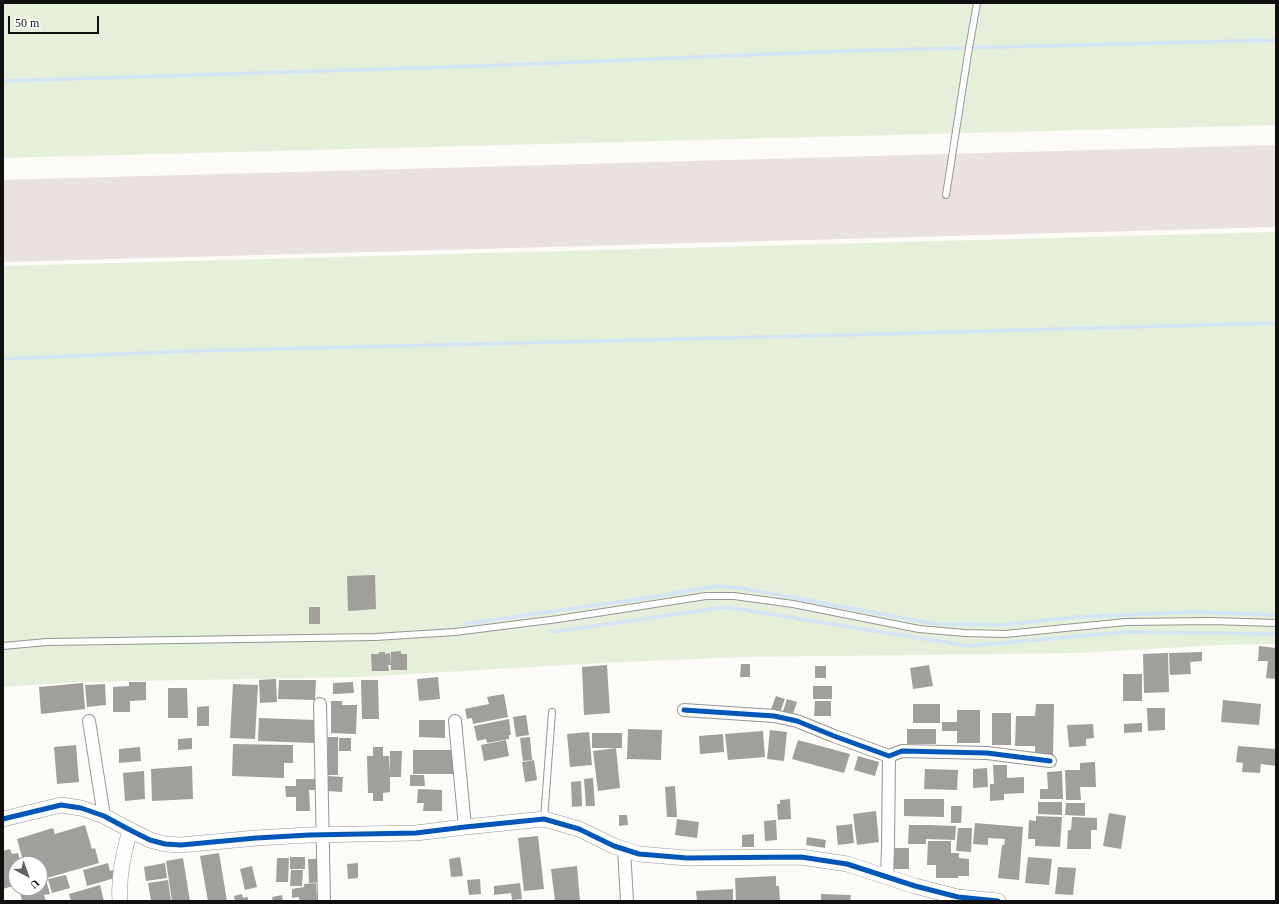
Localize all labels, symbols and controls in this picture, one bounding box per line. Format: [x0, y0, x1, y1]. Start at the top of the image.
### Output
scale bar [10, 8, 101, 34]
text: 50 m [15, 16, 39, 30]
north arrow [8, 856, 48, 896]
text: U [28, 877, 42, 891]

